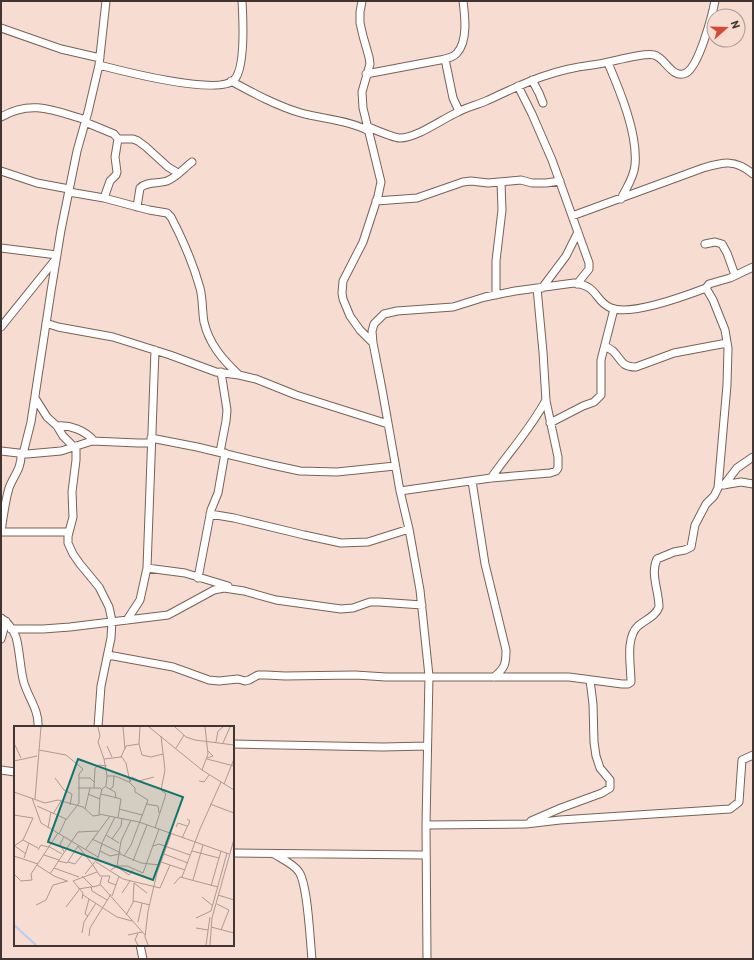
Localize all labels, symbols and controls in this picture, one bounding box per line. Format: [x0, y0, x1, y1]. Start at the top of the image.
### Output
north arrow [706, 8, 746, 48]
text: N [729, 19, 743, 30]
inset map [14, 726, 234, 946]

